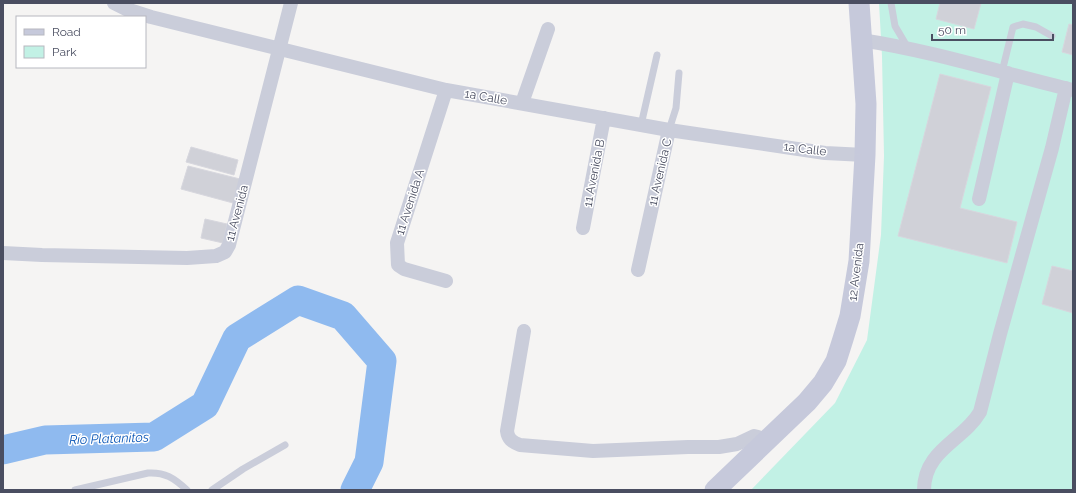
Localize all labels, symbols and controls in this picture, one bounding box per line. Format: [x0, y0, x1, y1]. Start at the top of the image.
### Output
legend [16, 16, 146, 68]
scale bar [932, 16, 1053, 42]
text: 50 m [938, 23, 966, 37]
text: Road [52, 25, 81, 39]
text: Park [52, 45, 77, 59]
street label: 1a Calle [464, 86, 508, 108]
street label: 11 Avenida C [645, 137, 675, 207]
street label: 11 Avenida B [581, 138, 607, 208]
street label: 1a Calle [783, 139, 827, 159]
street label: 11 Avenida A [393, 167, 427, 237]
street label: 11 Avenida [223, 183, 251, 243]
street label: 12 Avenida [845, 242, 867, 302]
water label: Río Platanitos [69, 430, 149, 447]

